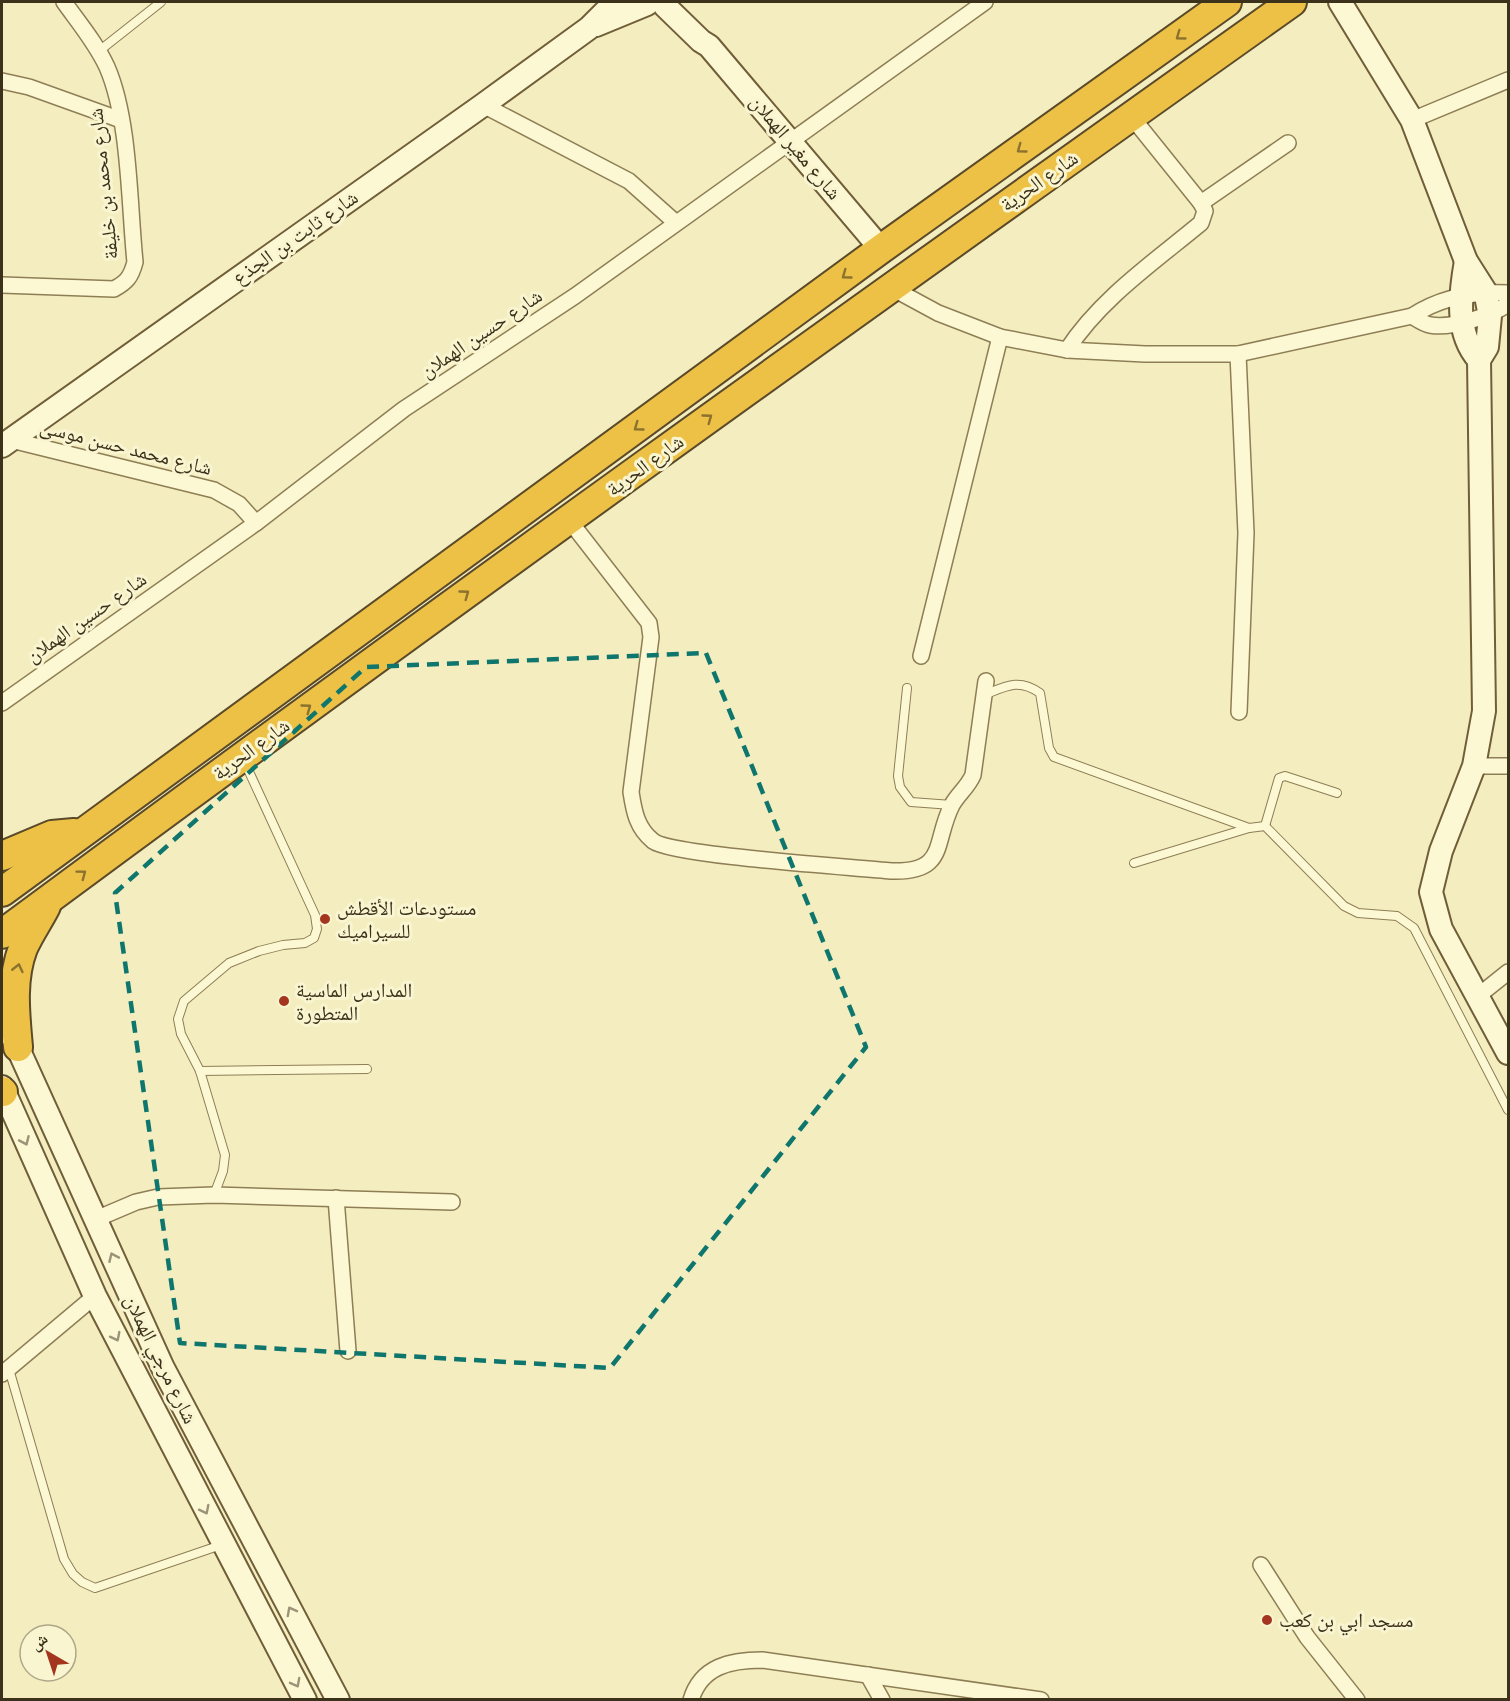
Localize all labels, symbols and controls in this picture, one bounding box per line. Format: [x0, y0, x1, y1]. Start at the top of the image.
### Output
one-way arrow [1175, 28, 1186, 39]
street label: شارع مغير الهملان [744, 90, 846, 205]
street label: شارع محمد بن خليفة [84, 107, 124, 261]
one-way arrow [1017, 142, 1028, 153]
street label: شارع الحرية [996, 146, 1083, 217]
street label: شارع ثابت بن الجذع [228, 186, 363, 290]
one-way arrow [841, 268, 852, 279]
street label: شارع حسين الهملان [416, 284, 547, 383]
street label: شارع محمد حسن موسى [37, 415, 214, 481]
one-way arrow [702, 415, 713, 426]
one-way arrow [633, 420, 644, 431]
street label: شارع الحرية [602, 430, 689, 502]
street label: شارع حسين الهملان [22, 567, 151, 668]
one-way arrow [459, 590, 470, 601]
one-way arrow [300, 704, 311, 715]
street label: شارع الحرية [208, 714, 295, 786]
one-way arrow [76, 870, 87, 881]
place label: مستودعات الأقطش للسيراميك [337, 897, 476, 942]
marker: مستودعات الأقطش للسيراميك [318, 912, 332, 926]
one-way arrow [11, 963, 24, 973]
place label: المدارس الماسية المتطورة [296, 979, 412, 1024]
marker: المدارس الماسية المتطورة [277, 994, 291, 1008]
one-way arrow [18, 1134, 30, 1145]
one-way arrow [108, 1253, 120, 1264]
street label: شارع مرجي الهملان [116, 1291, 202, 1429]
one-way arrow [109, 1331, 120, 1341]
one-way arrow [198, 1504, 209, 1515]
one-way arrow [287, 1606, 298, 1617]
place label: مسجد ابي بن كعب [1279, 1609, 1413, 1636]
marker: مسجد ابي بن كعب [1260, 1613, 1274, 1627]
north arrow [18, 1623, 78, 1683]
text: ش [27, 1630, 51, 1654]
one-way arrow [289, 1676, 300, 1687]

